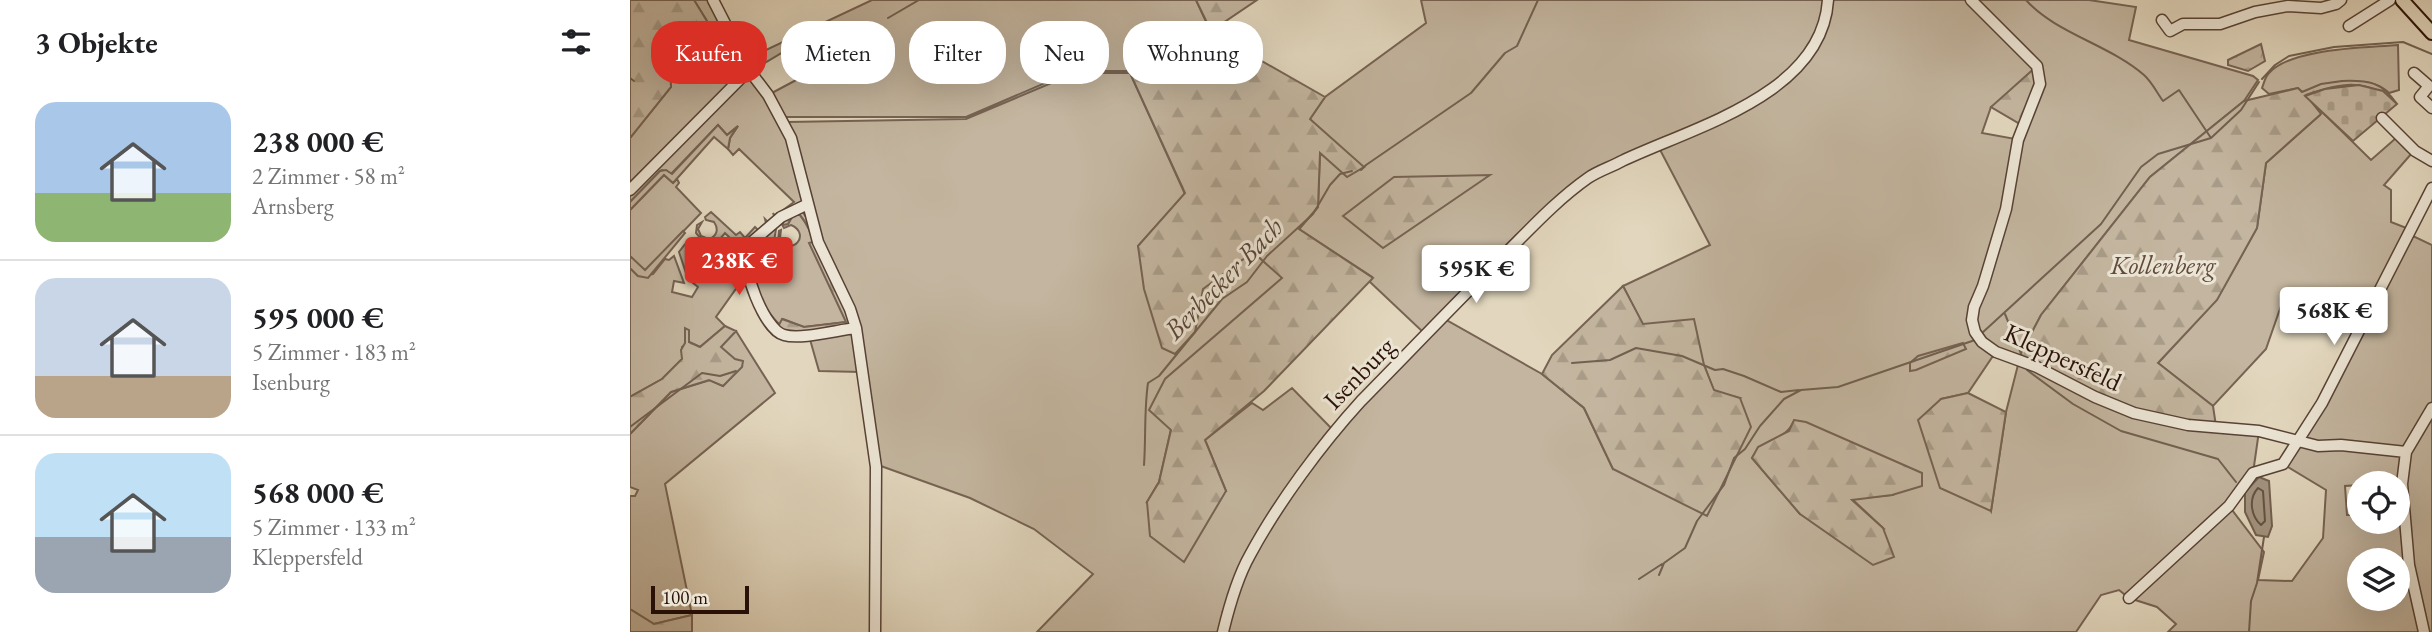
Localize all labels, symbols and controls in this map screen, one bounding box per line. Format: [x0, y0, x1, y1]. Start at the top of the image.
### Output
chip: Kaufen [651, 21, 767, 84]
chip: Mieten [781, 21, 895, 84]
chip: Filter [909, 21, 1006, 84]
chip: Neu [1020, 21, 1109, 84]
chip: Wohnung [1123, 21, 1263, 84]
text: 3 Objekte [35, 23, 158, 62]
icon: filters [557, 23, 595, 61]
text: 238 000 € [252, 122, 384, 161]
icon: home [91, 130, 175, 214]
text: 2 Zimmer · 58 m² [252, 161, 405, 191]
text: Arnsberg [252, 191, 334, 221]
water label: Berbecker Bach [1155, 209, 1291, 348]
pin: 238K € [682, 238, 796, 297]
text: 238K € [701, 245, 777, 275]
pin: 595K € [1419, 246, 1533, 305]
park label: Kollenberg [2109, 248, 2217, 282]
text: 595K € [1438, 253, 1514, 283]
pin: 568K € [2277, 288, 2391, 347]
text: 568K € [2296, 295, 2372, 325]
text: 595 000 € [252, 298, 384, 337]
icon: home [91, 306, 175, 390]
street label: Kleppersfeld [1999, 315, 2128, 399]
street label: Isenburg [1316, 329, 1402, 417]
text: 5 Zimmer · 183 m² [252, 337, 416, 367]
text: Isenburg [252, 367, 330, 397]
map controls [2347, 471, 2410, 611]
button: locate [2347, 471, 2410, 534]
text: 568 000 € [252, 473, 384, 512]
icon: home [91, 481, 175, 565]
text: 5 Zimmer · 133 m² [252, 512, 416, 542]
text: Kleppersfeld [252, 542, 363, 572]
button: layers [2347, 548, 2410, 611]
scale bar [651, 583, 749, 615]
text: 100 m [662, 585, 708, 610]

